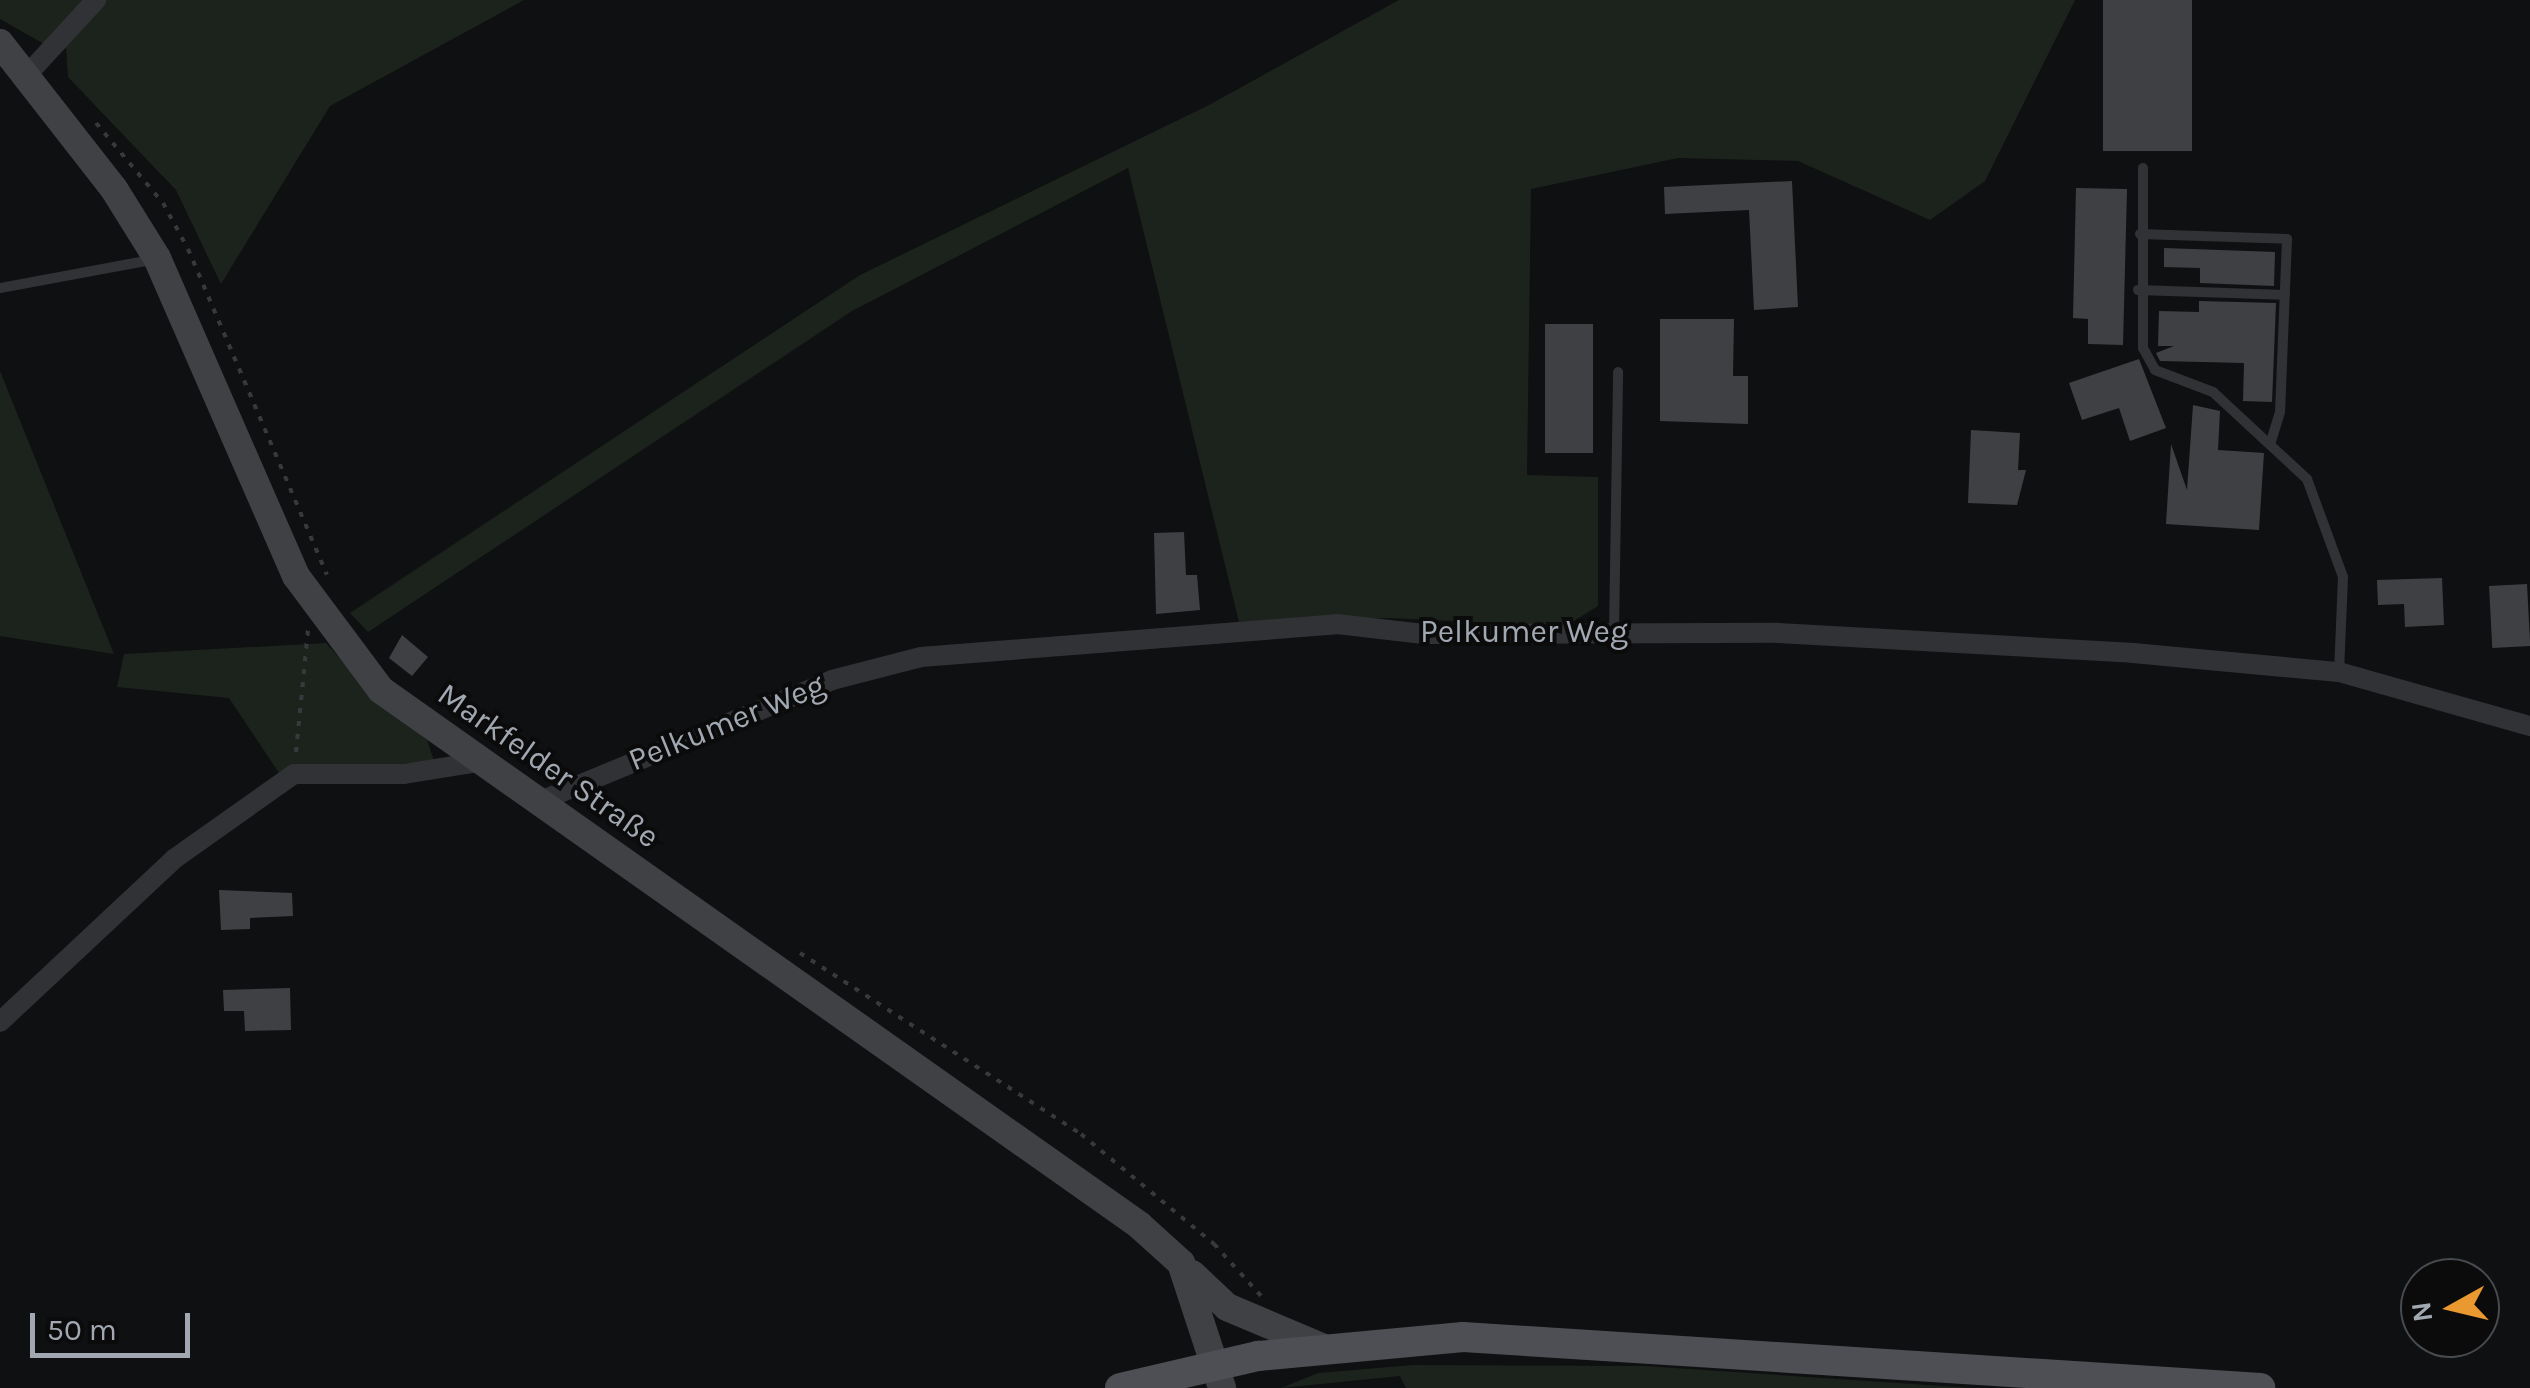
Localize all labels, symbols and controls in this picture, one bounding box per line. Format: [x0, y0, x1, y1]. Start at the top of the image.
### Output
street label: Pelkumer Weg [1420, 613, 1628, 651]
street label: Pelkumer Weg [623, 666, 831, 780]
street label: Markfelder Straße [430, 675, 666, 857]
north arrow [2400, 1258, 2500, 1358]
scale bar [35, 1293, 195, 1355]
text: N [2404, 1300, 2440, 1324]
text: 50 m [47, 1312, 117, 1348]

